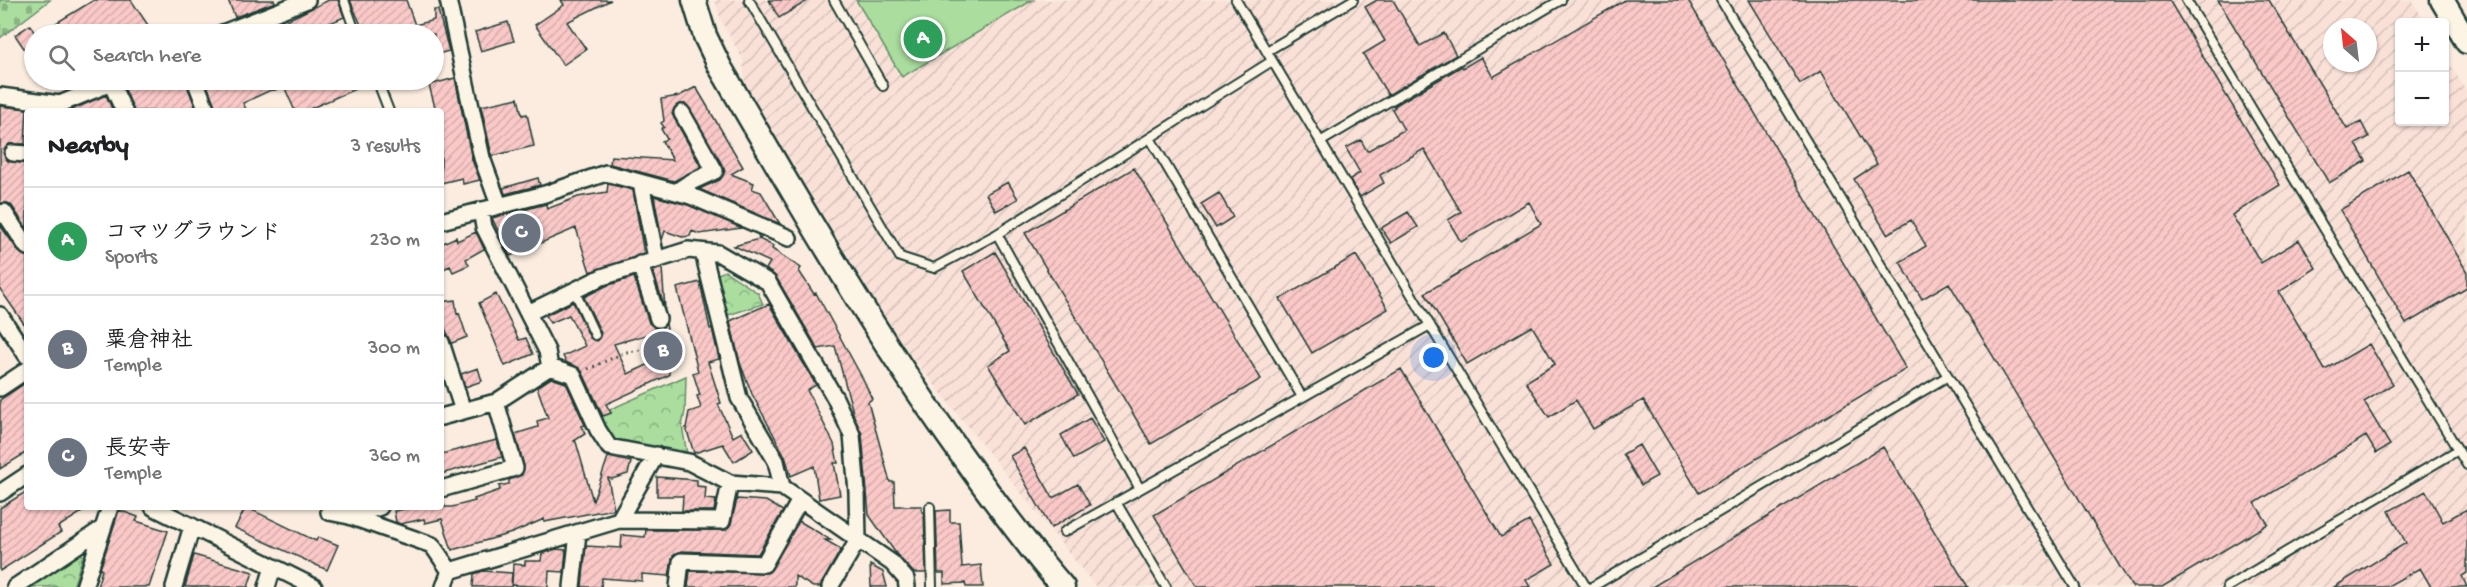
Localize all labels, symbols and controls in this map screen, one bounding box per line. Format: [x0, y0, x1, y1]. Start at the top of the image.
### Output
pin: A [904, 16, 942, 62]
north arrow [2323, 18, 2377, 72]
map controls [2395, 18, 2449, 126]
button: + [2395, 18, 2449, 72]
search box [24, 24, 444, 90]
icon: search [45, 41, 78, 74]
text: Search here [93, 44, 201, 70]
button: − [2395, 72, 2449, 126]
text: Nearby [48, 132, 129, 163]
text: 3 results [351, 136, 420, 159]
pin: C [502, 210, 540, 256]
text: コマツグラウンド [105, 221, 281, 247]
text: A [62, 230, 73, 253]
text: 230 m [370, 230, 420, 253]
text: Sports [105, 247, 157, 270]
pin: B [644, 328, 682, 374]
text: 粟倉神社 [105, 329, 193, 355]
text: B [62, 338, 73, 361]
text: 300 m [368, 338, 420, 361]
your location [1419, 343, 1448, 372]
text: Temple [105, 355, 162, 378]
text: 長安寺 [105, 437, 171, 463]
text: C [62, 446, 73, 469]
text: 360 m [369, 446, 420, 469]
text: Temple [105, 463, 162, 486]

